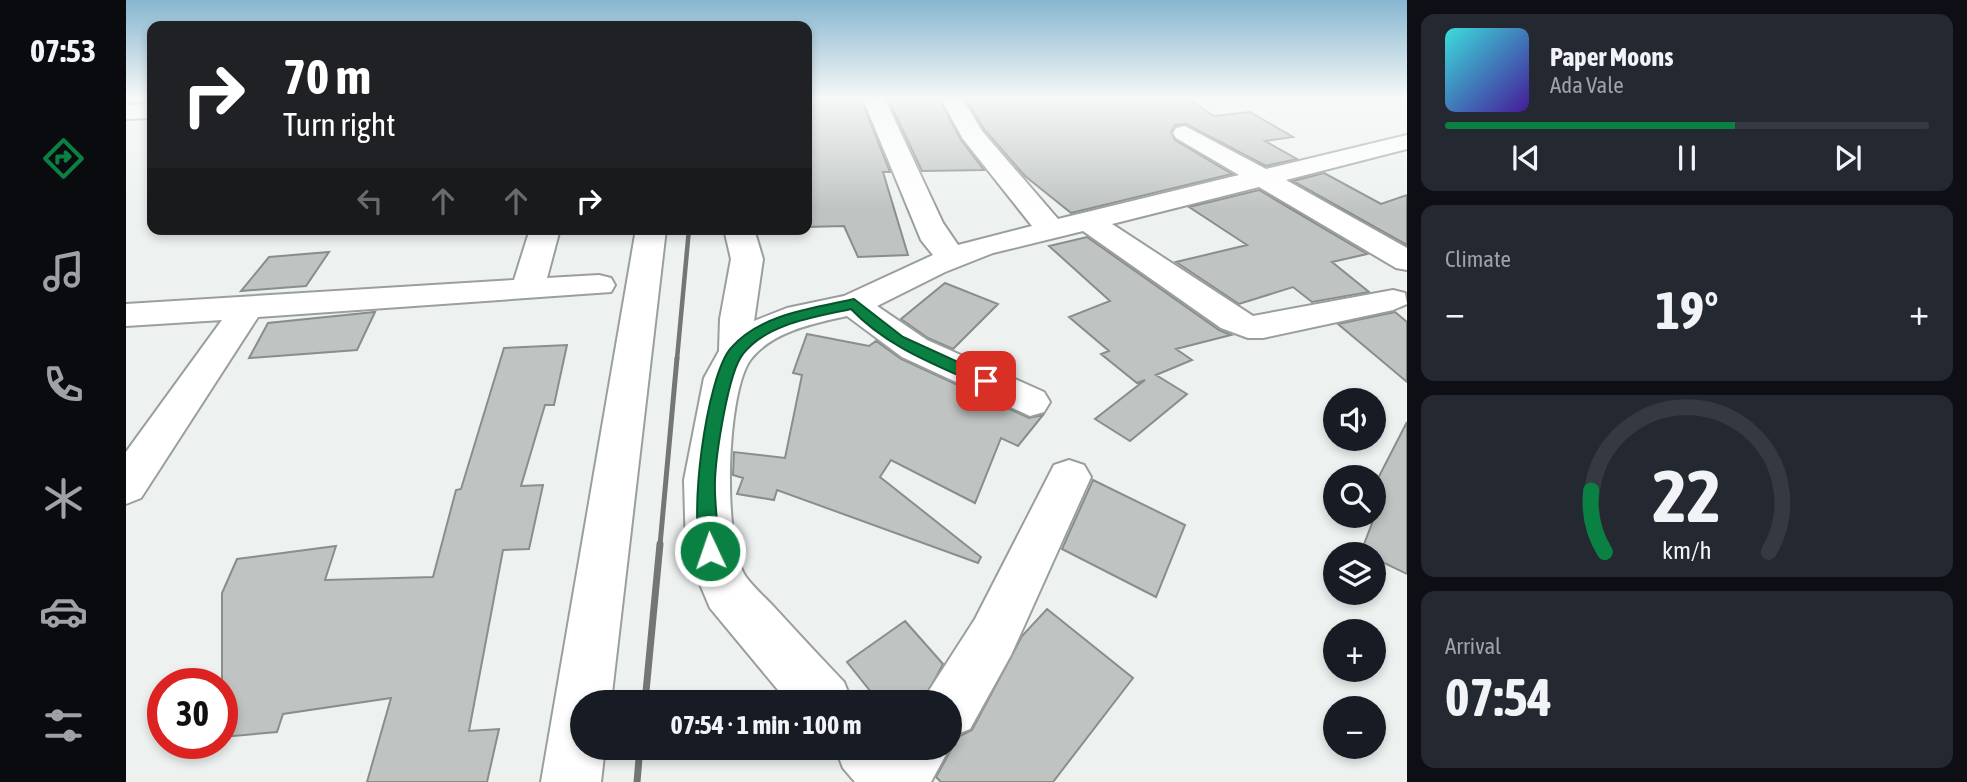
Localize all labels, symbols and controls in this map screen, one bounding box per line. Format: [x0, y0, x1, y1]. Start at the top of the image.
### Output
text: 07:53 [30, 32, 96, 69]
text: Paper Moons [1550, 42, 1673, 72]
text: 70 m [283, 48, 371, 104]
icon: right [168, 49, 259, 140]
text: Ada Vale [1550, 72, 1624, 98]
text: Turn right [283, 106, 396, 143]
icon: directions [39, 134, 88, 183]
icon: previous [1507, 139, 1545, 177]
icon: pause [1668, 139, 1706, 177]
icon: next [1829, 139, 1867, 177]
icon: left [351, 182, 389, 220]
icon: ahead [424, 182, 462, 220]
icon: ahead [497, 182, 535, 220]
icon: right [570, 182, 608, 220]
text: Climate [1445, 246, 1511, 272]
icon: music [39, 247, 88, 296]
text: 19° [1655, 280, 1719, 340]
text: − [1445, 290, 1465, 333]
text: + [1909, 290, 1929, 333]
pin [956, 351, 1016, 411]
icon: phone [39, 360, 88, 409]
icon: arrive [967, 362, 1005, 400]
map controls [1323, 388, 1386, 759]
button: sound [1323, 388, 1386, 451]
text: 22 [1653, 455, 1721, 538]
button: search [1323, 465, 1386, 528]
icon: climate [39, 474, 88, 523]
position arrow [673, 514, 747, 588]
text: km/h [1662, 536, 1712, 564]
button: layers [1323, 542, 1386, 605]
icon: car [39, 587, 88, 636]
button: + [1323, 619, 1386, 682]
text: Arrival [1445, 633, 1501, 659]
text: 07:54 [1445, 667, 1552, 727]
speed limit sign: 30 [147, 668, 238, 759]
button: − [1323, 696, 1386, 759]
icon: filters [39, 701, 88, 750]
text: 07:54 · 1 min · 100 m [671, 710, 861, 740]

